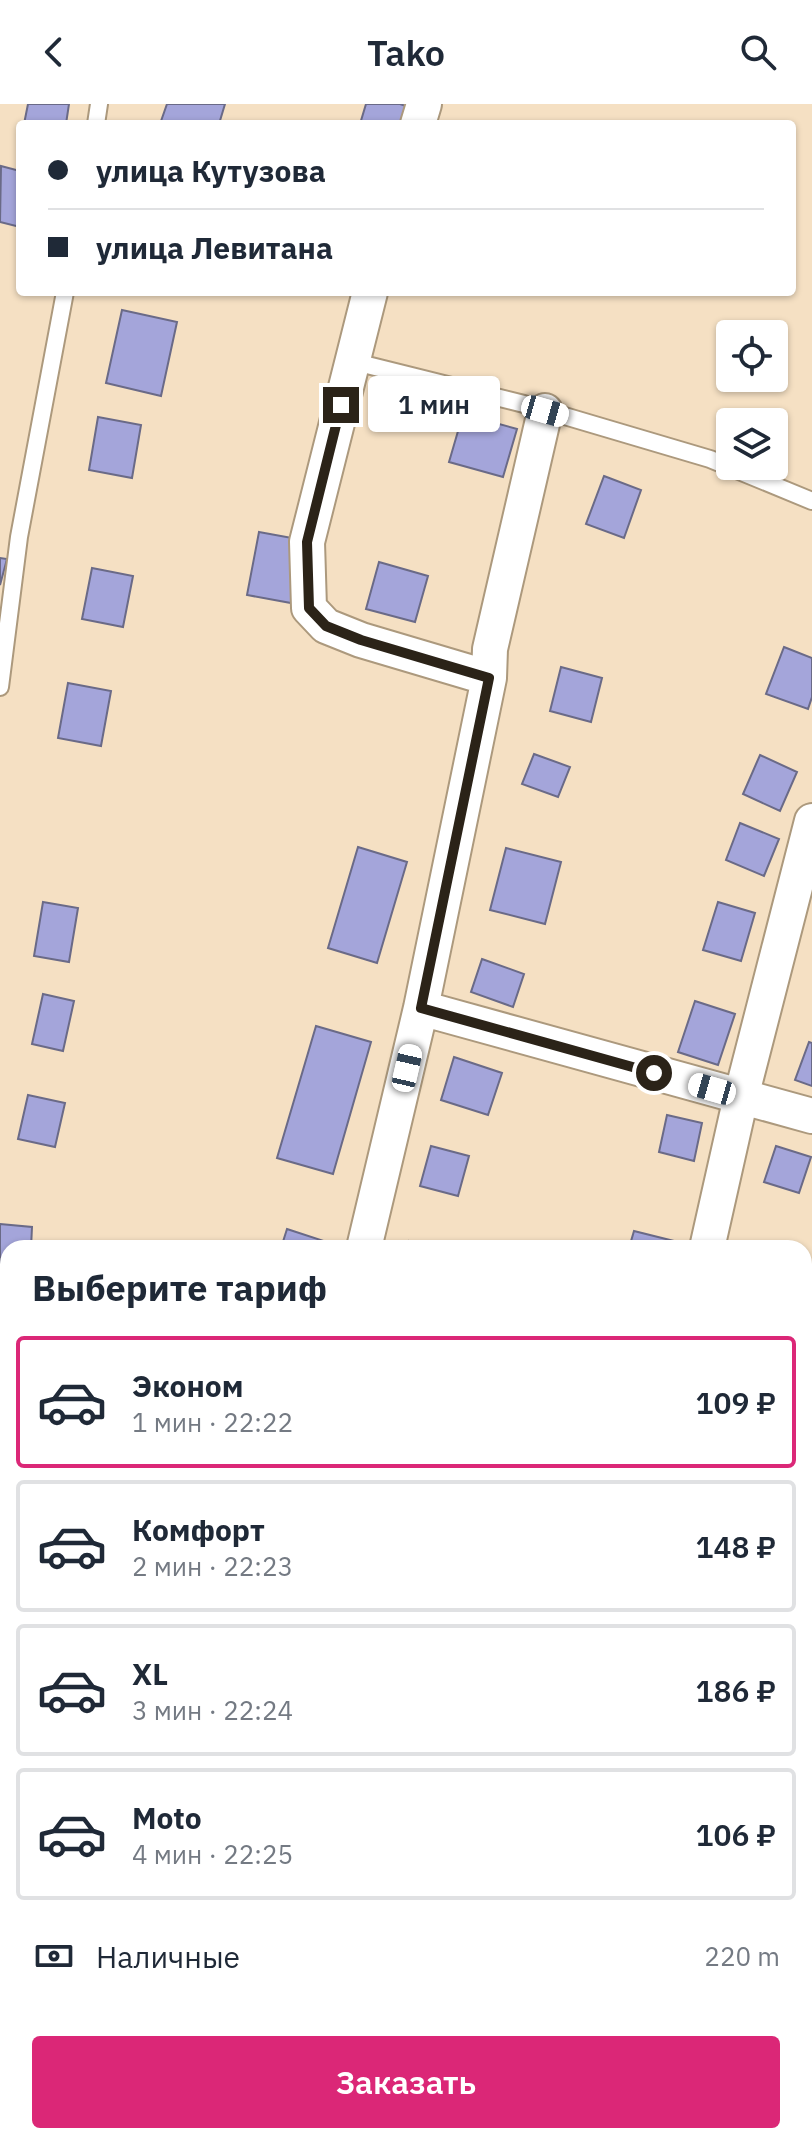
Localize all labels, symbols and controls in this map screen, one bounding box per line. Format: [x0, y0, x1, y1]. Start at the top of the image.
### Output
text: Tako [367, 29, 445, 76]
icon: back [32, 30, 76, 74]
icon: search [736, 30, 780, 74]
text: улица Кутузова [96, 151, 326, 190]
text: улица Левитана [96, 228, 333, 267]
map controls [716, 320, 788, 480]
button: locate [716, 320, 788, 392]
callout: 1 мин [369, 377, 501, 433]
route end [323, 387, 359, 423]
text: 1 мин [398, 387, 470, 421]
car [519, 393, 571, 429]
button: layers [716, 408, 788, 480]
car [390, 1042, 424, 1094]
route start [636, 1055, 672, 1091]
car [686, 1071, 738, 1107]
text: Выберите тариф [32, 1264, 327, 1311]
icon: car [36, 1366, 108, 1438]
text: Эконом [132, 1366, 243, 1405]
text: 109 ₽ [695, 1383, 776, 1422]
text: 1 мин · 22:22 [132, 1405, 293, 1439]
icon: car [36, 1510, 108, 1582]
text: Комфорт [132, 1510, 265, 1549]
text: 148 ₽ [695, 1527, 776, 1566]
text: 2 мин · 22:23 [132, 1549, 293, 1583]
icon: car [36, 1654, 108, 1726]
text: XL [132, 1654, 168, 1693]
text: 186 ₽ [695, 1671, 776, 1710]
text: 3 мин · 22:24 [132, 1693, 293, 1727]
icon: car [36, 1798, 108, 1870]
text: Moto [132, 1798, 202, 1837]
text: 106 ₽ [695, 1815, 776, 1854]
text: 4 мин · 22:25 [132, 1837, 293, 1871]
icon: cash [32, 1934, 76, 1978]
text: Наличные [96, 1937, 240, 1976]
text: 220 m [704, 1939, 780, 1973]
button: Заказать [32, 2036, 780, 2128]

